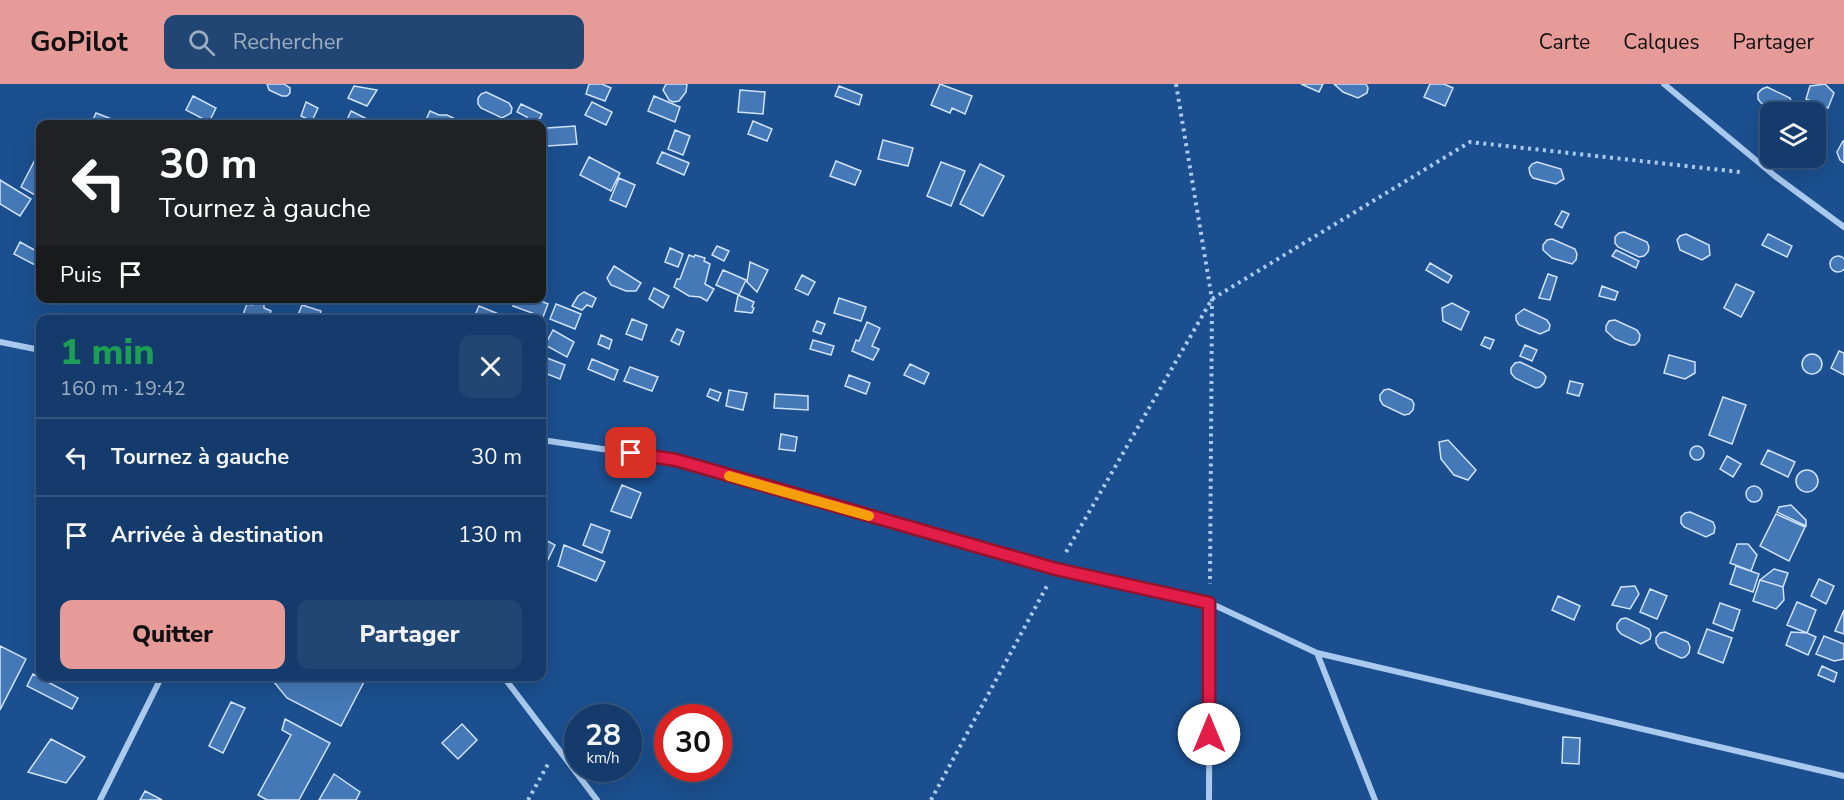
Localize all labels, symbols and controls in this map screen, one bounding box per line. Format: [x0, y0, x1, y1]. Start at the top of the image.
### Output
search box [164, 15, 584, 69]
text: GoPilot [30, 23, 128, 61]
icon: search [185, 26, 218, 59]
text: Rechercher [233, 27, 343, 57]
text: Carte [1539, 28, 1590, 56]
text: Calques [1623, 28, 1700, 56]
text: Partager [1733, 28, 1814, 56]
map controls [1760, 102, 1826, 168]
button: layers [1760, 102, 1826, 168]
text: 30 m [159, 136, 258, 193]
icon: left [60, 144, 138, 222]
text: Tournez à gauche [159, 190, 371, 227]
icon: arrive [114, 258, 147, 291]
text: Puis [60, 260, 102, 290]
text: 1 min [60, 328, 155, 377]
button: close [459, 335, 522, 398]
text: 160 m · 19:42 [60, 375, 186, 402]
pin [605, 427, 656, 478]
icon: arrive [614, 436, 647, 469]
icon: left [60, 441, 93, 474]
text: Tournez à gauche [111, 442, 289, 472]
text: 30 m [471, 442, 522, 472]
icon: arrive [60, 519, 93, 552]
text: Arrivée à destination [111, 520, 324, 550]
text: 130 m [458, 520, 522, 550]
button: Quitter [60, 600, 285, 669]
button: Partager [297, 600, 522, 669]
position arrow [1177, 702, 1241, 766]
speed limit sign: 30 [654, 704, 732, 782]
text: 28 [585, 715, 621, 756]
text: km/h [586, 748, 620, 768]

